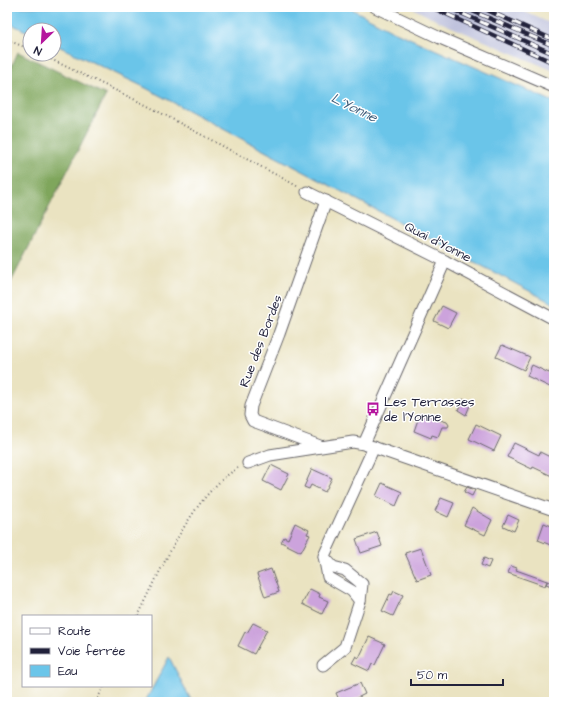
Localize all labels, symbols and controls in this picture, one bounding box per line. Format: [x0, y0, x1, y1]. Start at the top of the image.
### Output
north arrow [22, 22, 62, 62]
text: N [32, 42, 44, 59]
water label: L'Yonne [328, 88, 382, 128]
street label: Quai d'Yonne [402, 217, 474, 267]
street label: Rue des Bordes [235, 292, 287, 390]
place label: Les Terrasses de l'Yonne [384, 393, 475, 426]
bus stop icon: Les Terrasses de l'Yonne [365, 401, 381, 417]
legend [22, 615, 152, 687]
text: Route [58, 623, 91, 640]
text: Voie ferrée [58, 643, 126, 660]
scale bar [411, 661, 503, 687]
text: Eau [58, 663, 77, 680]
text: 50 m [417, 667, 448, 684]

